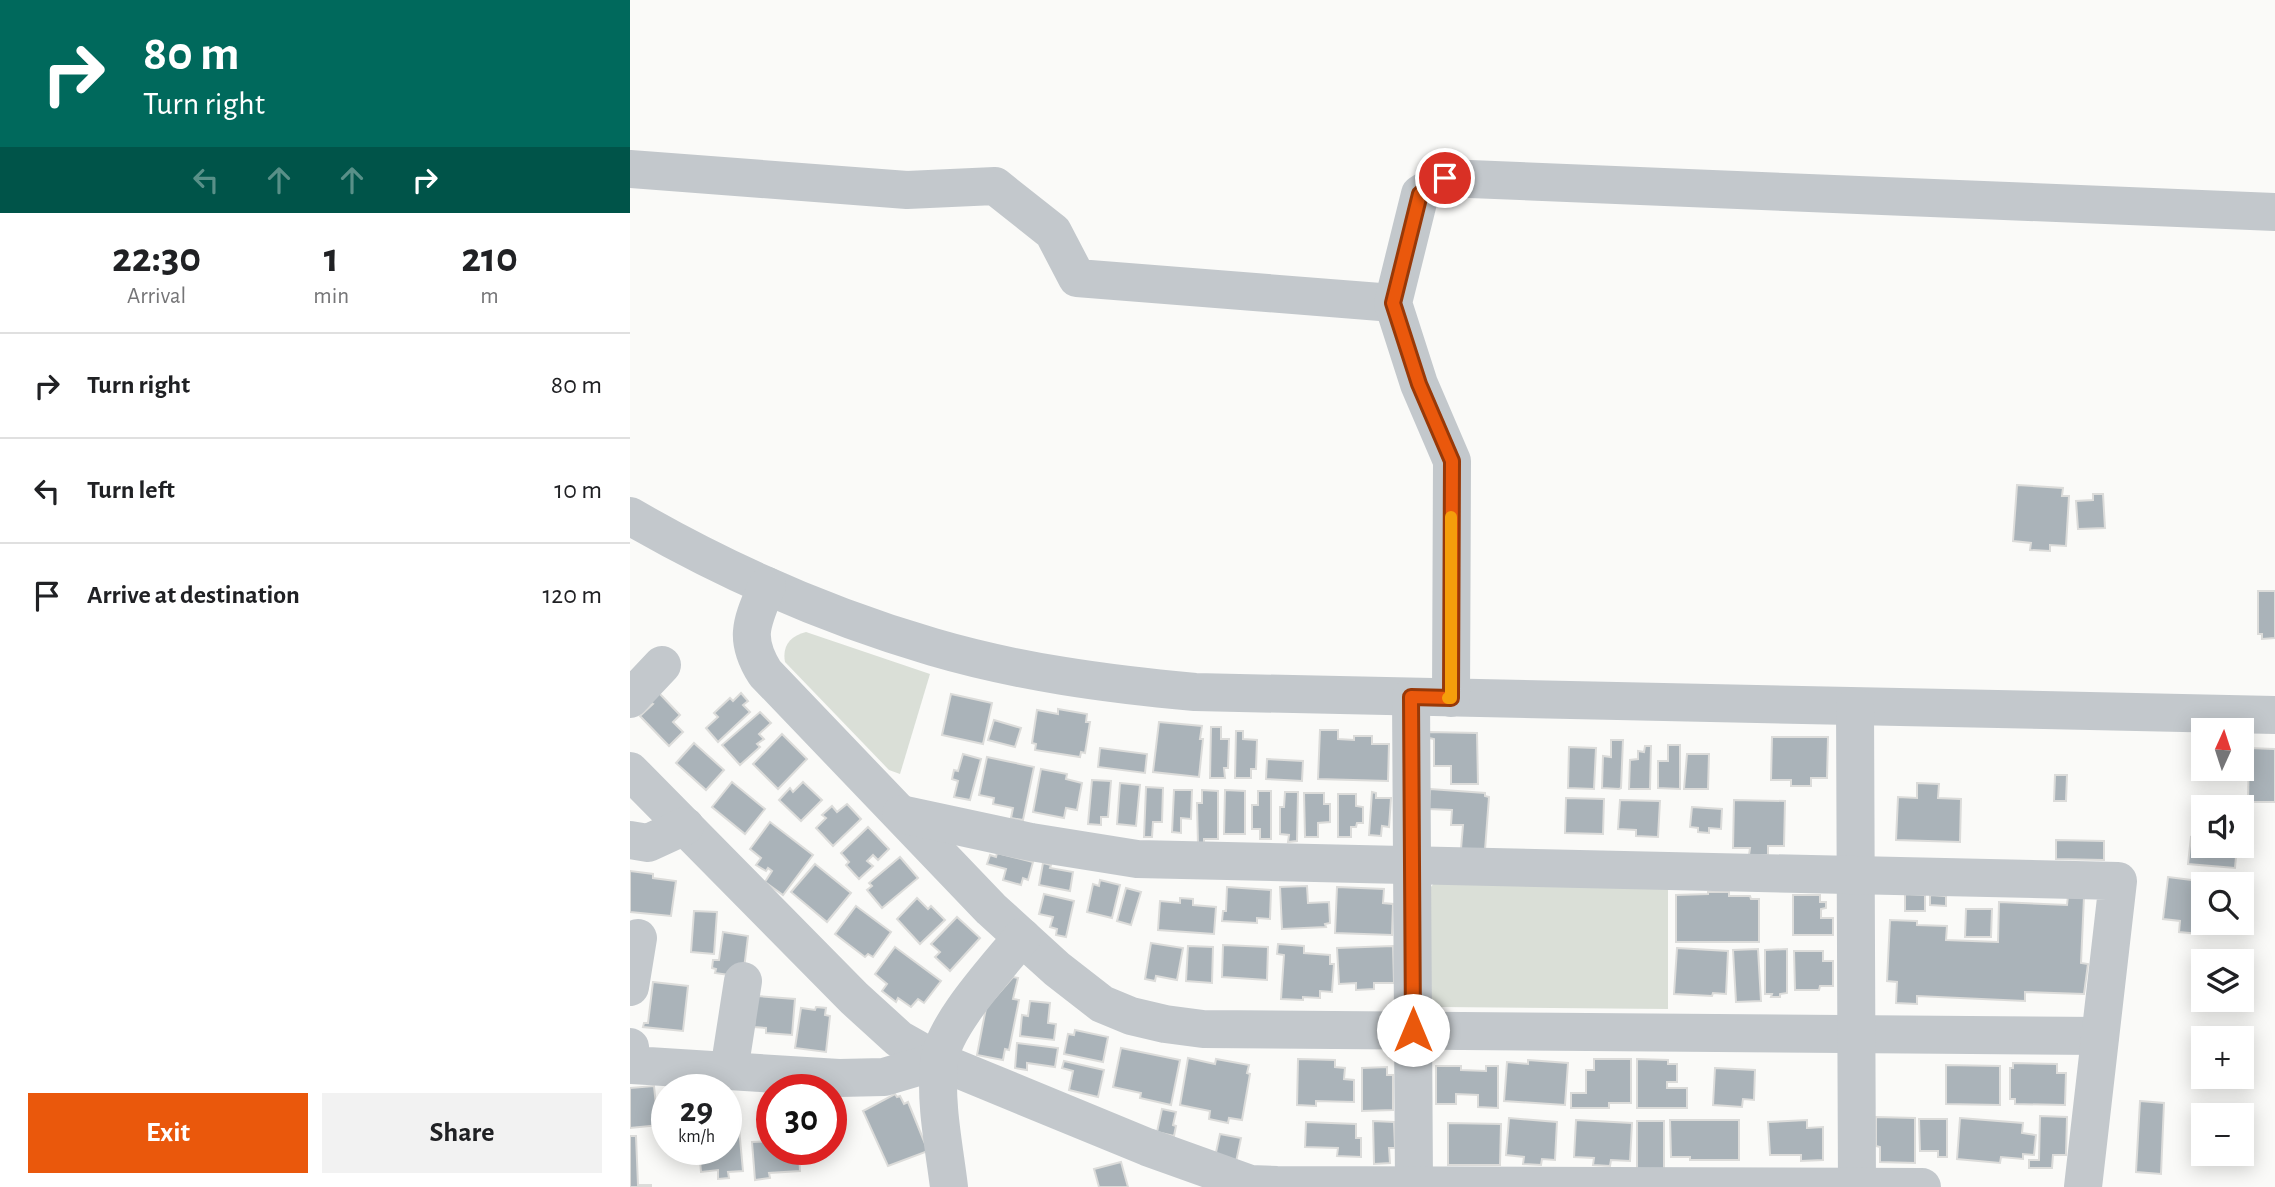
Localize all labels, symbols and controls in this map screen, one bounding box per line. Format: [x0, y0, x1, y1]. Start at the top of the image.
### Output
icon: right [28, 28, 119, 119]
text: 80 m [143, 30, 240, 79]
text: Turn right [143, 88, 265, 120]
pin [1415, 148, 1475, 208]
icon: arrive [1426, 159, 1464, 197]
icon: left [187, 161, 225, 199]
icon: ahead [260, 161, 298, 199]
icon: ahead [333, 161, 371, 199]
icon: right [406, 161, 444, 199]
text: 22:30 [112, 237, 201, 279]
text: 1 [324, 237, 339, 279]
text: 210 [461, 237, 518, 279]
text: Arrival [127, 285, 186, 308]
text: min [313, 285, 349, 308]
text: m [480, 285, 499, 308]
icon: right [28, 367, 66, 405]
text: Turn right [87, 372, 190, 398]
text: 80 m [551, 372, 602, 398]
icon: left [28, 472, 66, 510]
text: Turn left [87, 477, 175, 503]
text: 10 m [554, 477, 602, 503]
icon: arrive [28, 577, 66, 615]
text: Arrive at destination [87, 582, 300, 608]
text: 120 m [542, 582, 602, 608]
north arrow [2191, 718, 2254, 780]
map controls [2191, 718, 2254, 1166]
button: sound [2191, 795, 2254, 858]
button: search [2191, 872, 2254, 935]
button: layers [2191, 949, 2254, 1012]
position arrow [1376, 993, 1450, 1067]
button: + [2191, 1026, 2254, 1089]
speed limit sign: 30 [756, 1074, 847, 1165]
button: Exit [28, 1093, 308, 1173]
button: Share [322, 1093, 602, 1173]
text: 29 [680, 1093, 713, 1128]
button: − [2191, 1103, 2254, 1166]
text: km/h [678, 1128, 715, 1146]

